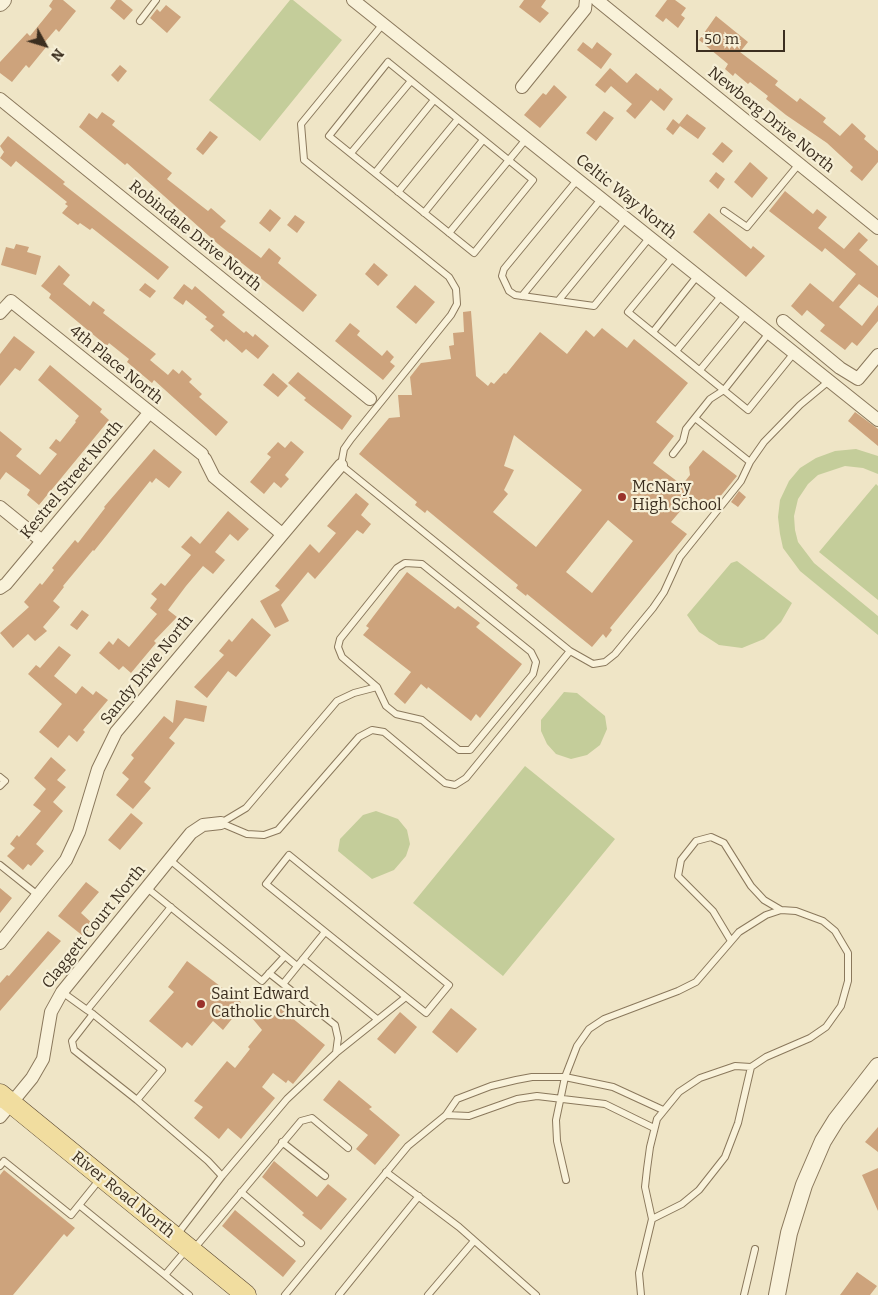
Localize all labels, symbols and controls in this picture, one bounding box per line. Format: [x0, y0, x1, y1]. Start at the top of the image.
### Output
north arrow [20, 20, 70, 70]
scale bar [698, 20, 787, 52]
text: 50 m [704, 30, 739, 48]
text: N [47, 45, 67, 64]
street label: Newberg Drive North [704, 63, 838, 177]
street label: Celtic Way North [572, 150, 680, 244]
street label: Robindale Drive North [125, 177, 265, 295]
street label: 4th Place North [65, 321, 167, 409]
street label: Kestrel Street North [17, 417, 127, 543]
place label: McNary High School [632, 478, 722, 516]
marker: McNary High School [616, 491, 628, 503]
street label: Sandy Drive North [97, 611, 197, 729]
street label: Claggett Court North [38, 861, 150, 993]
place label: Saint Edward Catholic Church [211, 985, 330, 1023]
marker: Saint Edward Catholic Church [195, 998, 207, 1010]
street label: River Road North [68, 1148, 178, 1242]

